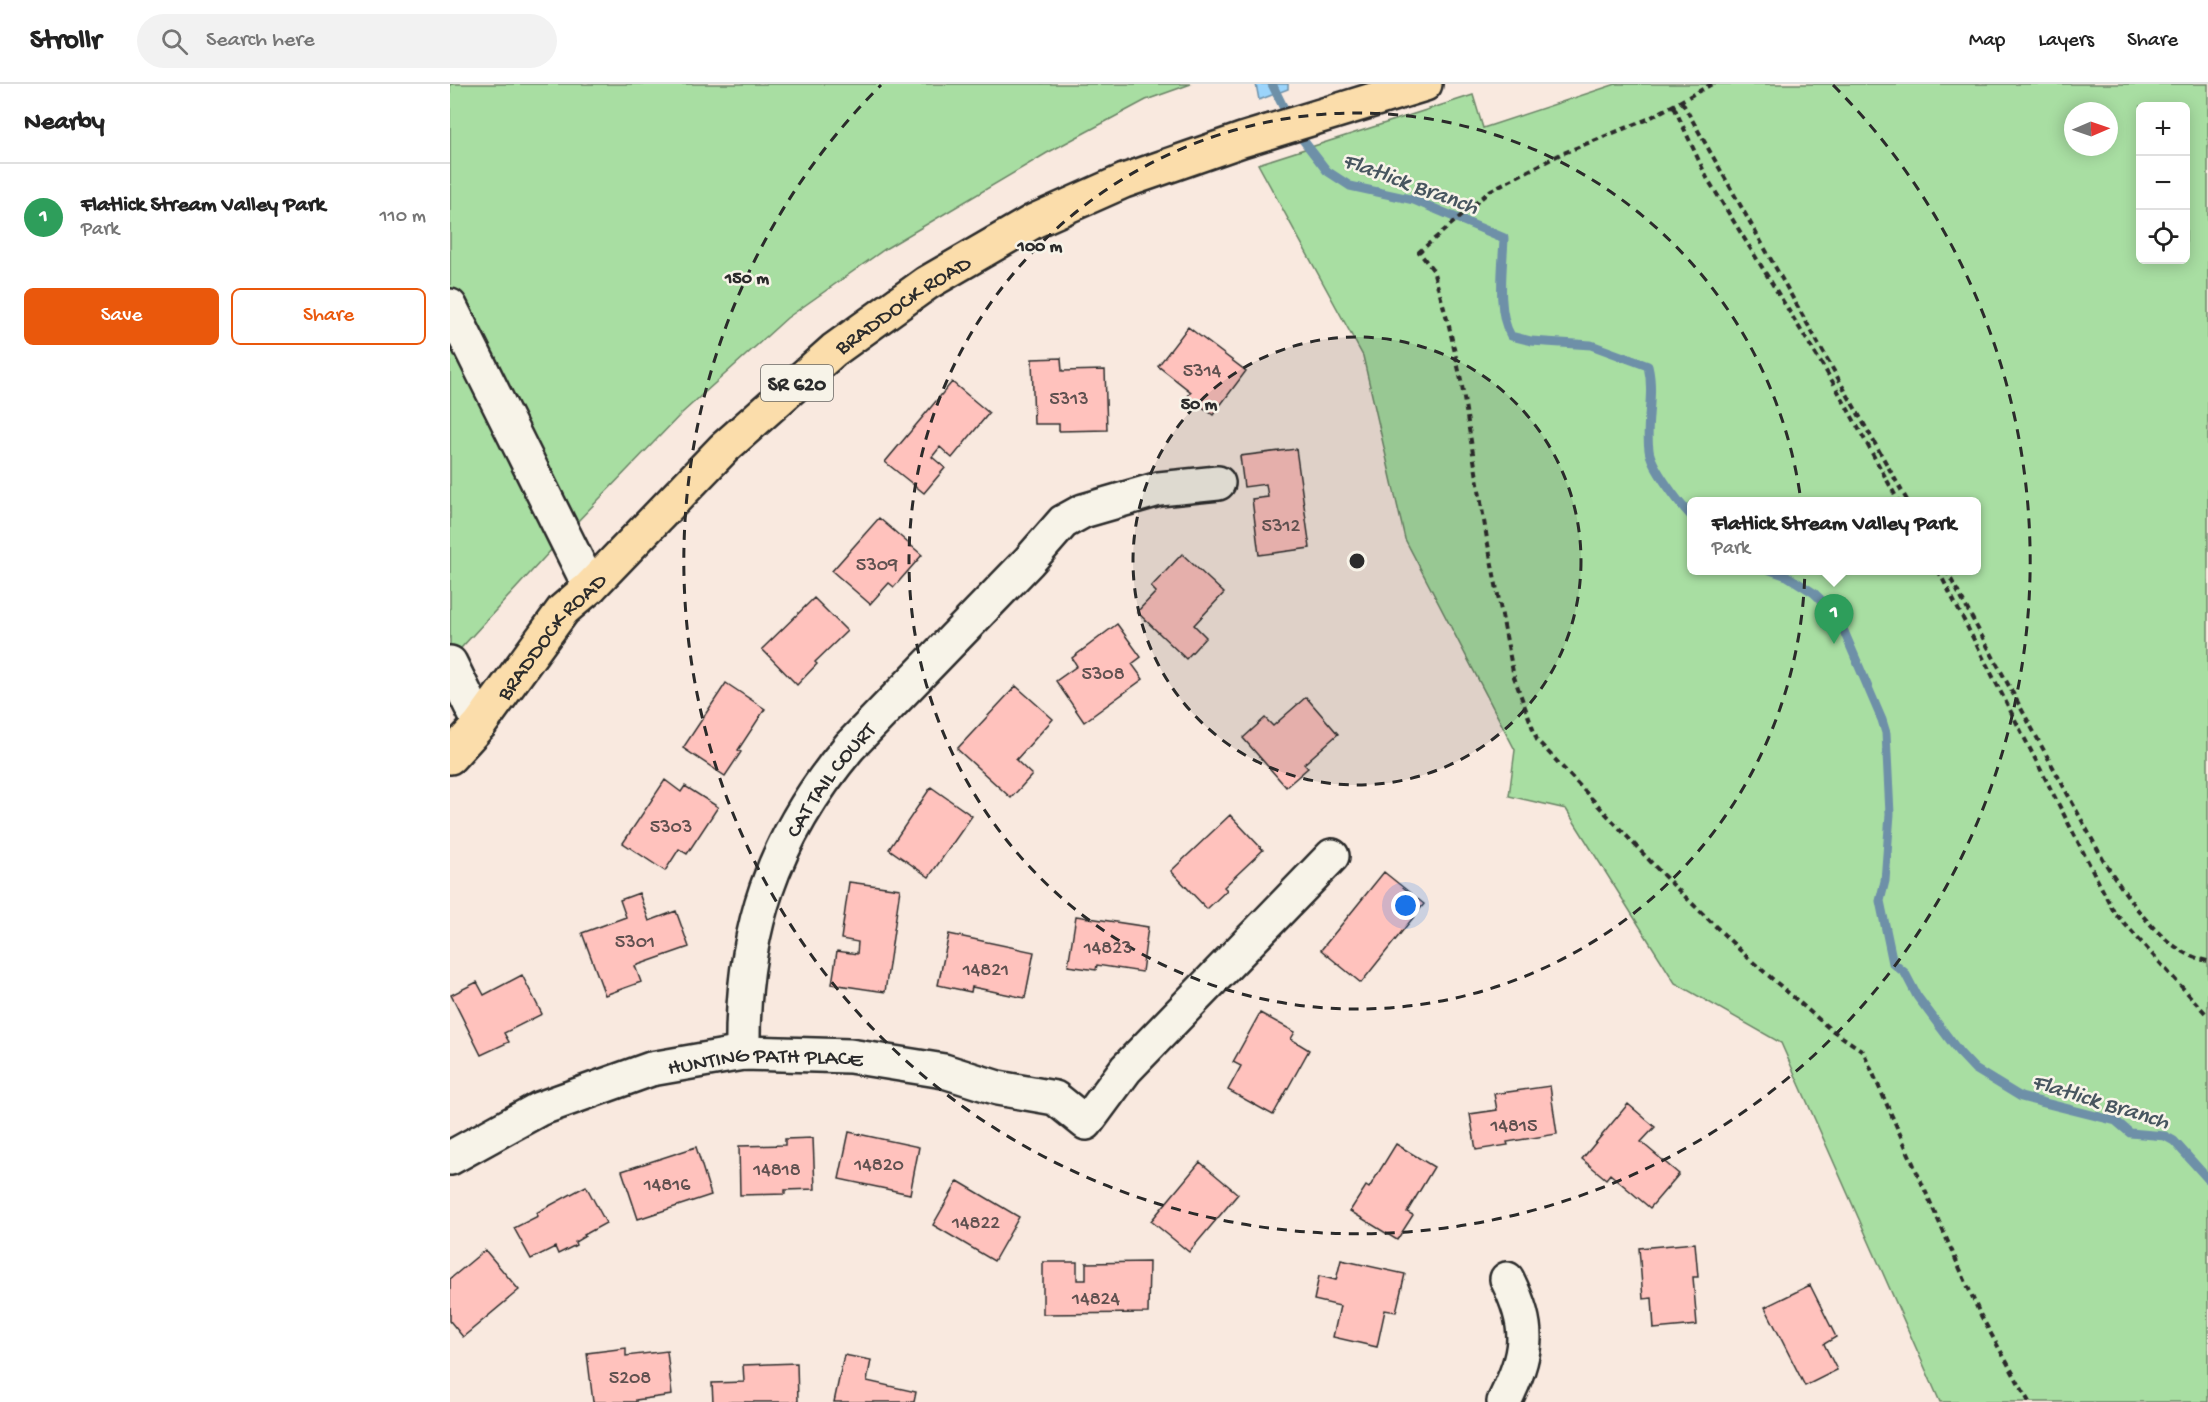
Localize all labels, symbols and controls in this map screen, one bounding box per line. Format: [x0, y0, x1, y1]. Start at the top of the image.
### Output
search box [137, 14, 557, 68]
text: Strollr [30, 25, 101, 58]
icon: search [158, 25, 191, 58]
text: Search here [206, 28, 315, 54]
text: Map [1969, 29, 2005, 54]
text: Layers [2038, 29, 2094, 54]
text: Share [2127, 29, 2178, 54]
north arrow [2064, 102, 2118, 156]
map controls [2136, 102, 2190, 264]
button: + [2136, 102, 2190, 156]
text: Nearby [24, 108, 105, 139]
water label: Flatlick Branch [1338, 147, 1483, 224]
button: − [2136, 156, 2190, 210]
text: Flatlick Stream Valley Park [81, 193, 325, 219]
text: 1 [39, 206, 48, 229]
text: 110 m [380, 206, 426, 229]
button: locate [2136, 210, 2190, 264]
text: Park [81, 219, 119, 242]
text: 100 m [1017, 237, 1063, 258]
street label: BRADDOCK ROAD [830, 251, 977, 363]
text: 150 m [724, 269, 769, 290]
button: Save [24, 288, 219, 345]
button: Share [231, 288, 426, 345]
house number: 5314 [1183, 361, 1222, 384]
road number: SR 620 [761, 365, 833, 401]
house number: 5313 [1049, 389, 1089, 412]
text: 50 m [1181, 395, 1218, 416]
popup [1687, 497, 1981, 575]
text: Flatlick Stream Valley Park [1712, 512, 1956, 538]
house number: 5312 [1262, 516, 1301, 539]
text: Park [1712, 538, 1750, 561]
centre of rings [1347, 551, 1367, 571]
house number: 5309 [856, 555, 898, 578]
street label: BRADDOCK ROAD [492, 568, 614, 707]
pin: 1 [1814, 594, 1854, 644]
house number: 5308 [1081, 664, 1125, 687]
street label: CAT TAIL COURT [782, 718, 884, 843]
house number: 5303 [650, 817, 692, 840]
your location [1391, 891, 1420, 920]
house number: 5301 [615, 932, 655, 955]
house number: 14823 [1083, 938, 1132, 961]
house number: 14821 [962, 960, 1009, 983]
street label: HUNTING PATH PLACE [666, 1043, 866, 1083]
water label: Flatlick Branch [2028, 1069, 2173, 1138]
house number: 14815 [1489, 1116, 1538, 1139]
house number: 14820 [853, 1155, 904, 1178]
house number: 14818 [752, 1160, 801, 1183]
house number: 14816 [643, 1175, 691, 1198]
house number: 14822 [951, 1213, 1000, 1236]
house number: 14824 [1071, 1289, 1120, 1312]
house number: 5208 [609, 1368, 651, 1391]

